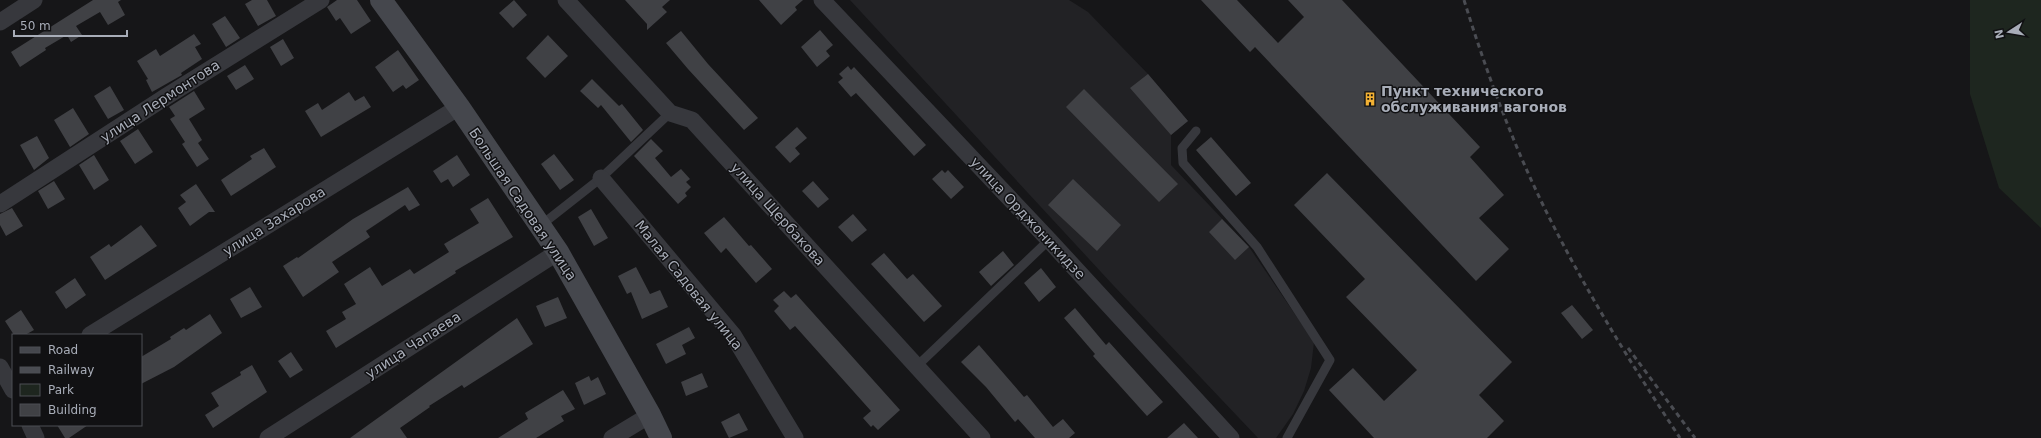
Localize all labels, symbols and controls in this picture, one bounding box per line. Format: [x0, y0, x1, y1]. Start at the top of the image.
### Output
scale bar [14, 12, 127, 38]
north arrow [1989, 12, 2029, 52]
text: 50 m [20, 19, 51, 33]
text: N [1992, 28, 2007, 40]
street label: улица Лермонтова [97, 57, 223, 145]
place label: Пункт технического обслуживания вагонов [1381, 83, 1567, 115]
building icon: Пункт технического обслуживания вагонов [1362, 91, 1378, 107]
street label: Большая Садовая улица [466, 125, 580, 283]
street label: улица Орджоникидзе [967, 154, 1089, 282]
street label: улица Щербакова [728, 159, 828, 269]
street label: улица Захарова [220, 183, 328, 259]
street label: Малая Садовая улица [632, 217, 746, 353]
street label: улица Чапаева [362, 308, 464, 382]
legend [12, 334, 142, 426]
text: Road [48, 343, 78, 357]
text: Railway [48, 363, 94, 377]
text: Park [48, 383, 74, 397]
text: Building [48, 403, 97, 417]

